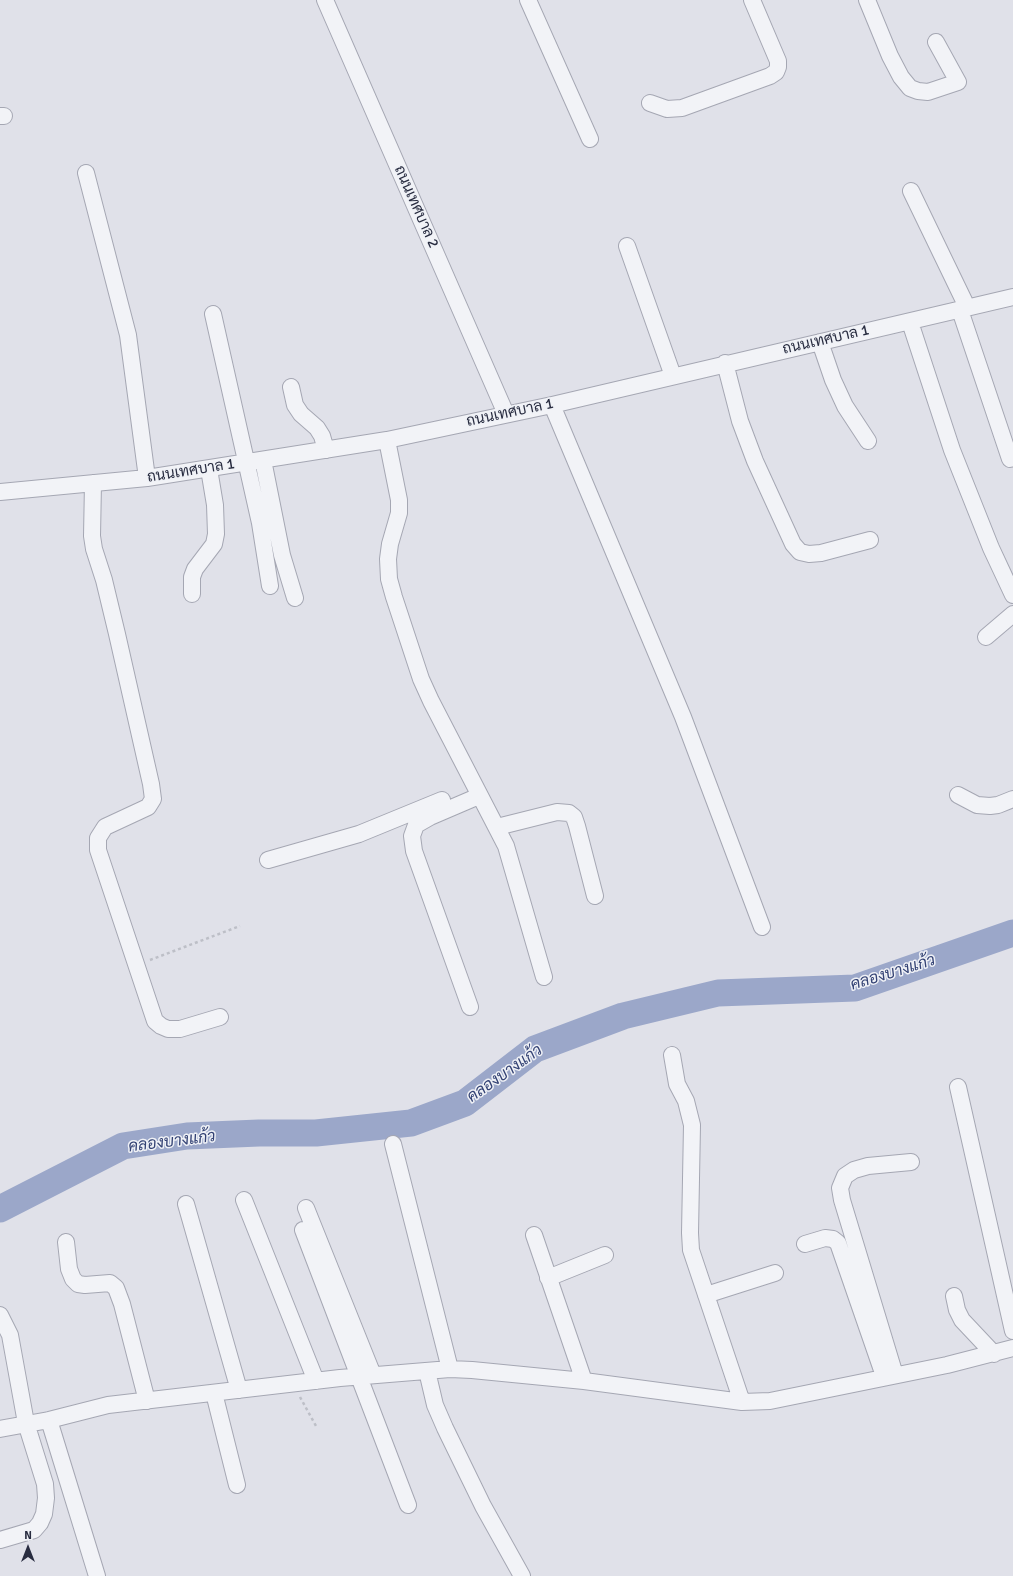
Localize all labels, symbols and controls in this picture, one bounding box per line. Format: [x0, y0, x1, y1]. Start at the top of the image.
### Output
street label: ถนนเทศบาล 2 [390, 163, 442, 251]
street label: ถนนเทศบาล 1 [781, 321, 871, 359]
street label: ถนนเทศบาล 1 [465, 395, 555, 431]
street label: ถนนเทศบาล 1 [146, 455, 236, 487]
water label: คลองบางแก้ว [848, 951, 938, 995]
water label: คลองบางแก้ว [464, 1041, 546, 1107]
water label: คลองบางแก้ว [127, 1127, 217, 1157]
north arrow [8, 1528, 48, 1568]
text: N [24, 1529, 32, 1542]

